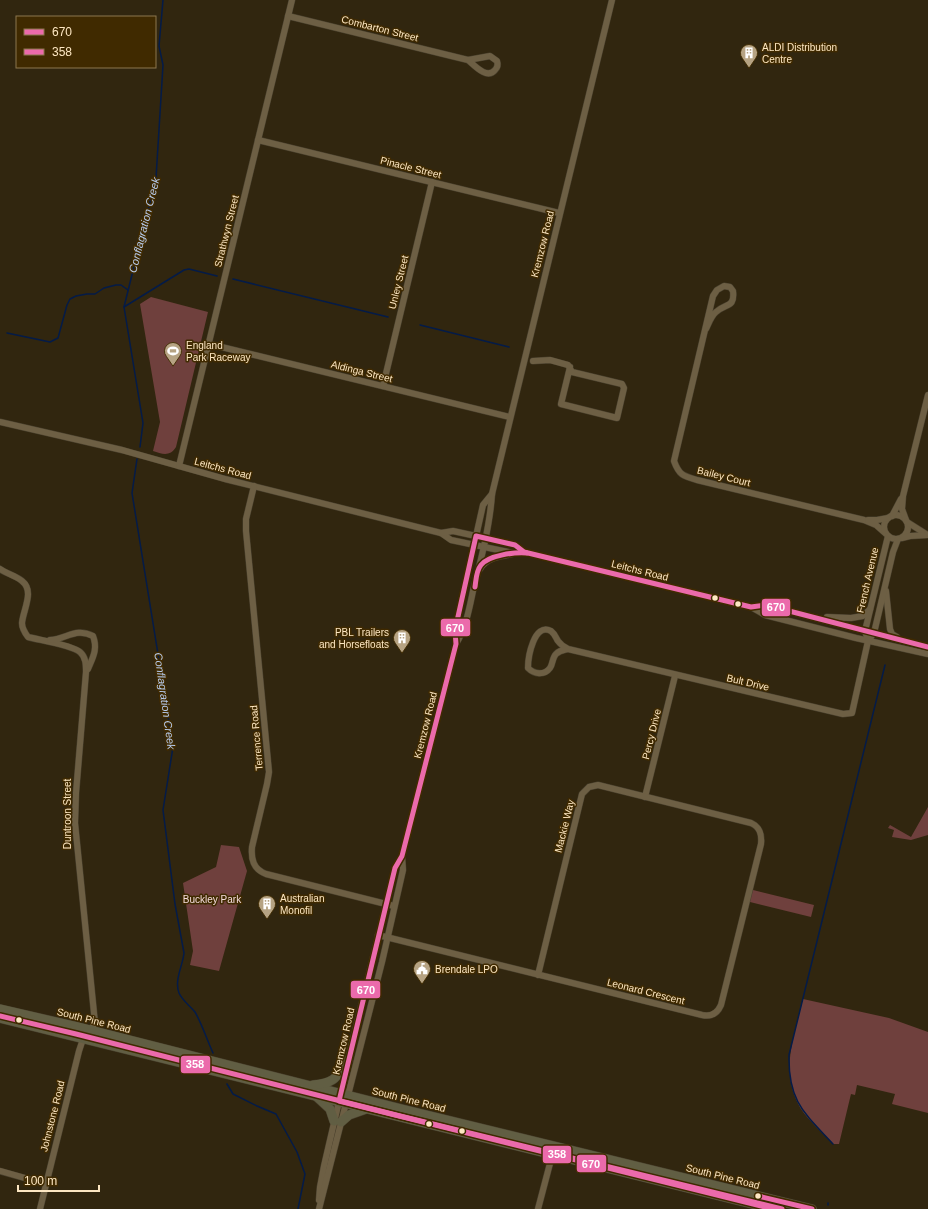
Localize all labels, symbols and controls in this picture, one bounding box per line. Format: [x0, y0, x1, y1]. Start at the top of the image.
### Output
street label: Combarton Street [340, 14, 420, 43]
legend [16, 16, 156, 68]
text: 670 [52, 25, 72, 39]
place label: ALDI Distribution Centre [762, 42, 837, 65]
building icon: ALDI Distribution Centre [739, 43, 759, 68]
text: 358 [52, 45, 72, 59]
street label: Pinacle Street [379, 155, 443, 180]
water label: Conflagration Creek [126, 176, 162, 274]
street label: Strathwyn Street [212, 194, 241, 268]
street label: Kremzow Road [529, 210, 556, 279]
street label: Unley Street [386, 254, 411, 310]
place label: England Park Raceway [186, 340, 250, 363]
sports icon: England Park Raceway [163, 341, 183, 366]
street label: Aldinga Street [330, 359, 394, 384]
street label: Leitchs Road [193, 456, 252, 481]
street label: Bailey Court [696, 465, 752, 488]
street label: French Avenue [855, 546, 880, 614]
street label: Leitchs Road [610, 558, 670, 583]
unlabelled marker [710, 593, 720, 603]
line badge: 670 [761, 598, 791, 617]
unlabelled marker [733, 599, 743, 609]
text: 670 [767, 601, 785, 613]
line badge: 670 [440, 618, 471, 637]
text: 670 [446, 622, 464, 634]
place label: PBL Trailers and Horsefloats [319, 627, 389, 650]
building icon: PBL Trailers and Horsefloats [392, 628, 412, 653]
water label: Conflagration Creek [152, 652, 178, 751]
street label: Bult Drive [726, 672, 771, 693]
street label: Kremzow Road [412, 691, 439, 760]
street label: Terrence Road [248, 705, 265, 771]
street label: Percy Drive [640, 707, 663, 761]
street label: Duntroon Street [62, 778, 73, 849]
street label: Mackie Way [553, 799, 576, 854]
place label: Australian Monofil [280, 893, 324, 916]
park label: Buckley Park [183, 894, 242, 905]
building icon: Australian Monofil [257, 894, 277, 919]
public building icon: Brendale LPO [412, 959, 432, 984]
place label: Brendale LPO [435, 964, 498, 975]
street label: Leonard Crescent [606, 977, 686, 1006]
line badge: 670 [350, 980, 381, 999]
text: 670 [357, 984, 375, 996]
street label: South Pine Road [56, 1006, 132, 1035]
street label: Kremzow Road [330, 1007, 357, 1076]
unlabelled marker [14, 1015, 24, 1025]
line badge: 358 [180, 1055, 211, 1074]
text: 358 [186, 1058, 204, 1070]
street label: Johnstone Road [38, 1079, 67, 1153]
street label: South Pine Road [371, 1085, 447, 1114]
unlabelled marker [424, 1119, 434, 1129]
unlabelled marker [457, 1126, 467, 1136]
line badge: 358 [542, 1145, 572, 1164]
text: 358 [548, 1148, 566, 1160]
line badge: 670 [576, 1154, 607, 1173]
text: 670 [582, 1158, 600, 1170]
street label: South Pine Road [685, 1162, 761, 1191]
scale bar [18, 1167, 99, 1193]
text: 100 m [24, 1174, 57, 1188]
unlabelled marker [753, 1191, 763, 1201]

